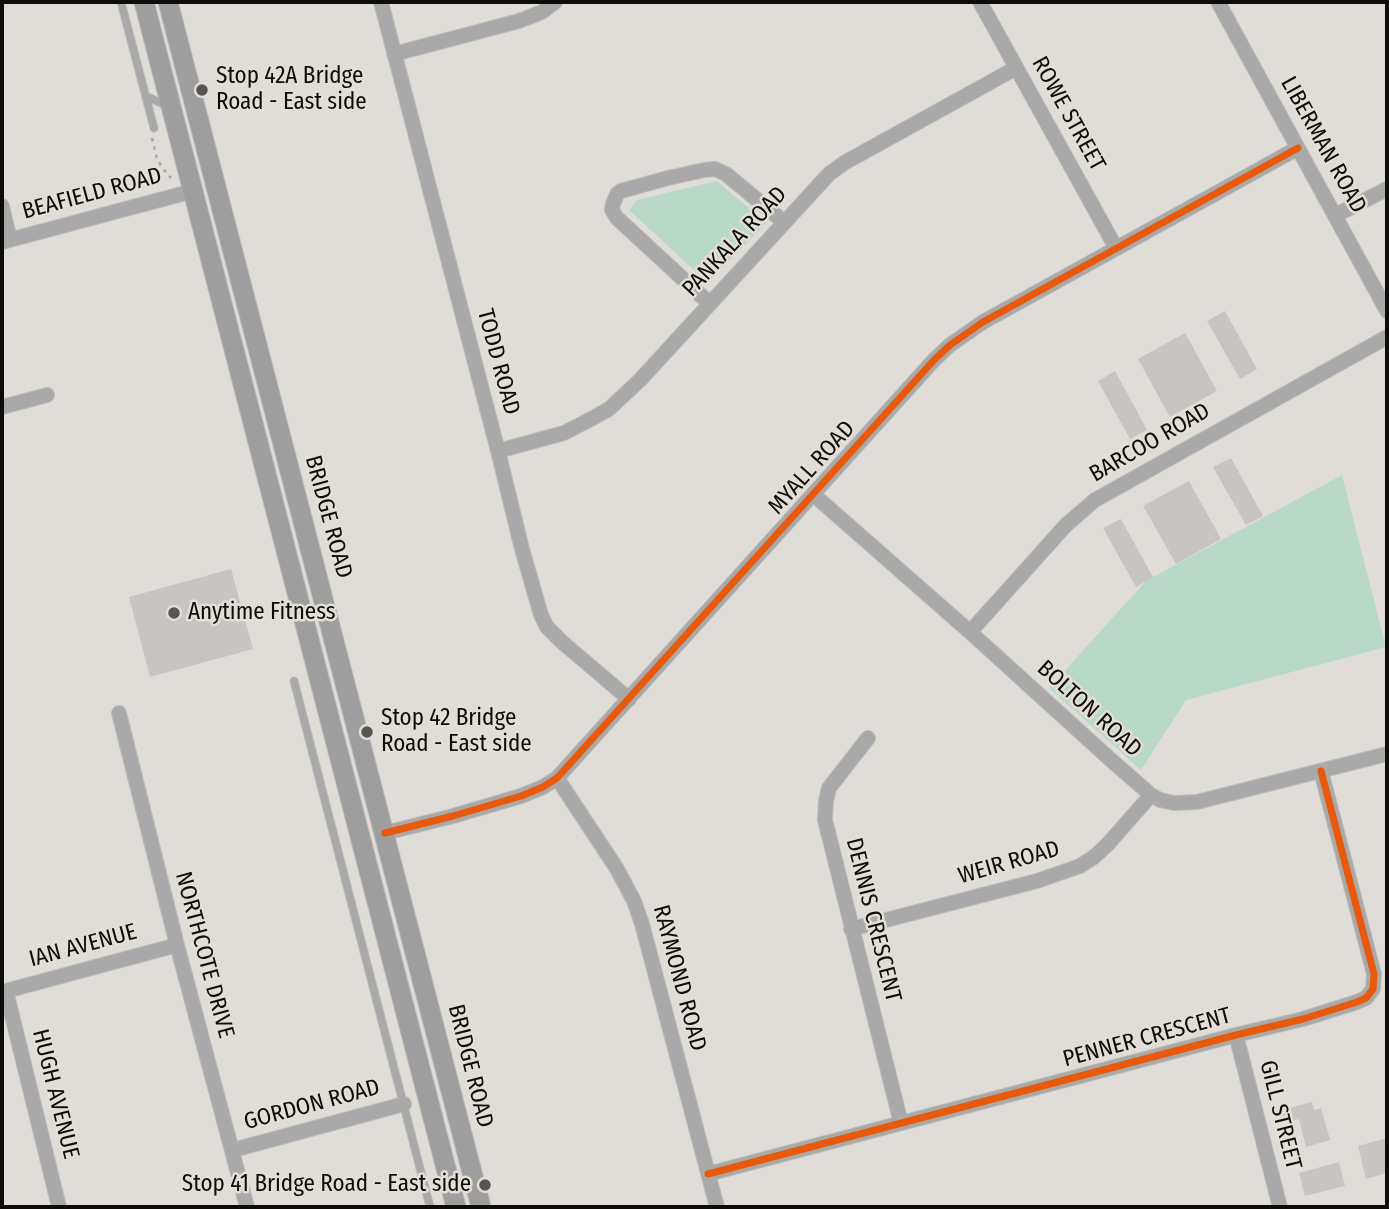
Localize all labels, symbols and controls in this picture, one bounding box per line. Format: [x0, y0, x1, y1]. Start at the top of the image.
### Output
street label: ROWE STREET [1025, 52, 1111, 176]
place label: Stop 42A Bridge Road - East side [216, 63, 367, 117]
street label: LIBERMAN ROAD [1274, 72, 1372, 218]
marker: Stop 42A Bridge Road - East side [194, 82, 210, 98]
street label: BEAFIELD ROAD [19, 162, 165, 226]
street label: PANKALA ROAD [677, 181, 793, 303]
street label: TODD ROAD [471, 306, 525, 418]
street label: BARCOO ROAD [1085, 397, 1215, 489]
street label: MYALL ROAD [763, 416, 861, 520]
street label: BRIDGE ROAD [298, 453, 358, 581]
place label: Anytime Fitness [188, 599, 336, 627]
marker: Anytime Fitness [166, 605, 182, 621]
street label: BOLTON ROAD [1031, 655, 1147, 763]
place label: Stop 42 Bridge Road - East side [381, 705, 532, 759]
marker: Stop 42 Bridge Road - East side [359, 724, 375, 740]
street label: DENNIS CRESCENT [839, 835, 907, 1005]
street label: WEIR ROAD [955, 835, 1063, 891]
street label: NORTHCOTE DRIVE [169, 869, 239, 1041]
street label: RAYMOND ROAD [646, 902, 712, 1054]
street label: IAN AVENUE [26, 918, 140, 974]
street label: BRIDGE ROAD [441, 1002, 499, 1130]
street label: PENNER CRESCENT [1060, 1002, 1234, 1074]
street label: HUGH AVENUE [26, 1026, 84, 1162]
street label: GILL STREET [1253, 1058, 1307, 1172]
street label: GORDON ROAD [241, 1074, 383, 1136]
place label: Stop 41 Bridge Road - East side [182, 1171, 471, 1199]
marker: Stop 41 Bridge Road - East side [477, 1177, 493, 1193]

